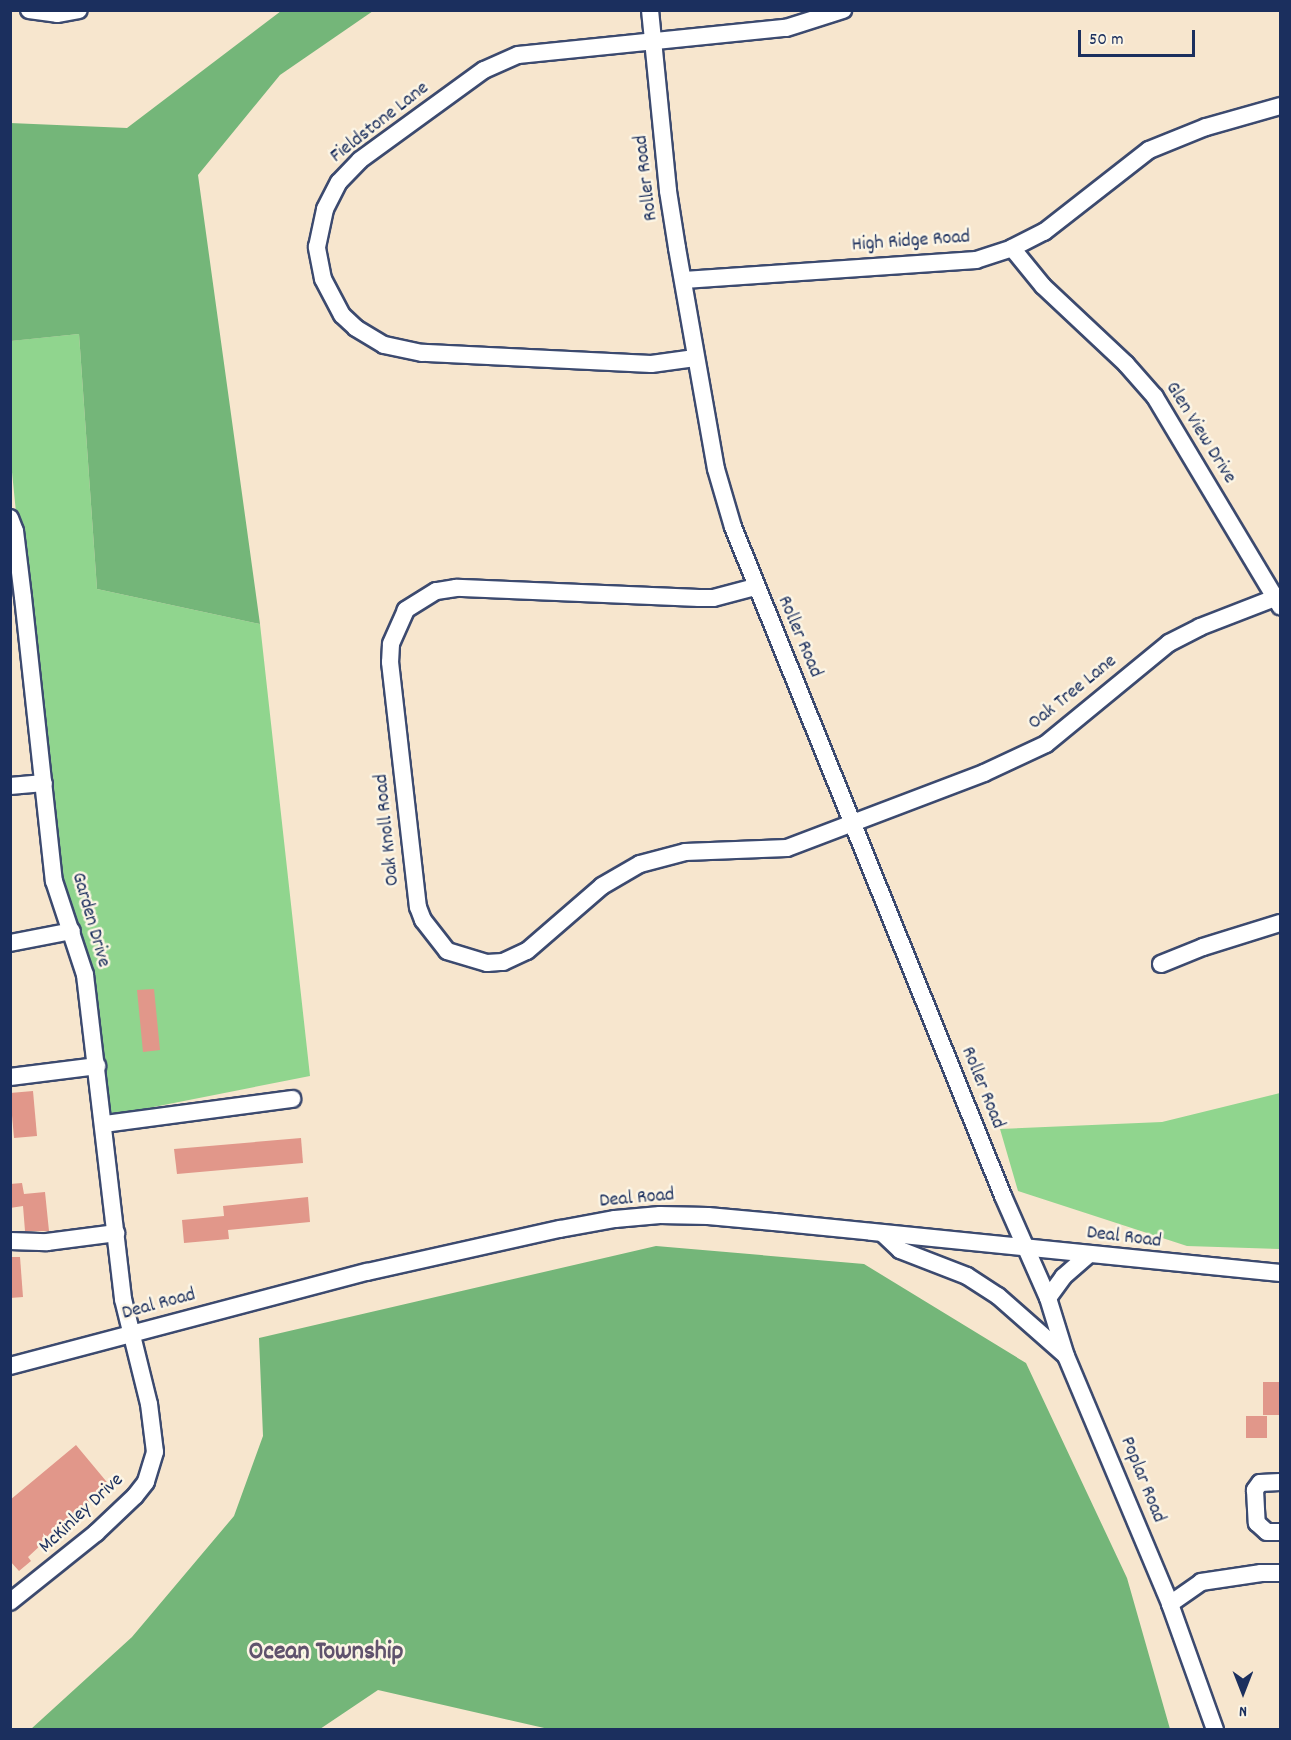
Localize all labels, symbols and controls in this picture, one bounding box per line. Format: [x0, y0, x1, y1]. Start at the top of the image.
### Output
scale bar [1081, 18, 1198, 56]
text: 50 m [1089, 28, 1124, 53]
street label: Fieldstone Lane [326, 77, 434, 169]
street label: Roller Road [630, 134, 664, 222]
street label: High Ridge Road [851, 226, 971, 258]
street label: Glen View Drive [1159, 378, 1241, 488]
street label: Roller Road [771, 593, 827, 681]
street label: Oak Tree Lane [1024, 650, 1122, 736]
street label: Oak Knoll Road [370, 773, 406, 887]
street label: Garden Drive [65, 870, 115, 970]
street label: Roller Road [955, 1043, 1009, 1133]
street label: Deal Road [598, 1184, 676, 1214]
street label: Deal Road [1085, 1222, 1163, 1254]
street label: Deal Road [120, 1284, 198, 1326]
street label: Poplar Road [1114, 1433, 1170, 1527]
street label: McKinley Drive [35, 1469, 129, 1559]
district label: Ocean Township [249, 1637, 403, 1669]
north arrow [1213, 1662, 1273, 1722]
text: N [1239, 1699, 1247, 1722]

